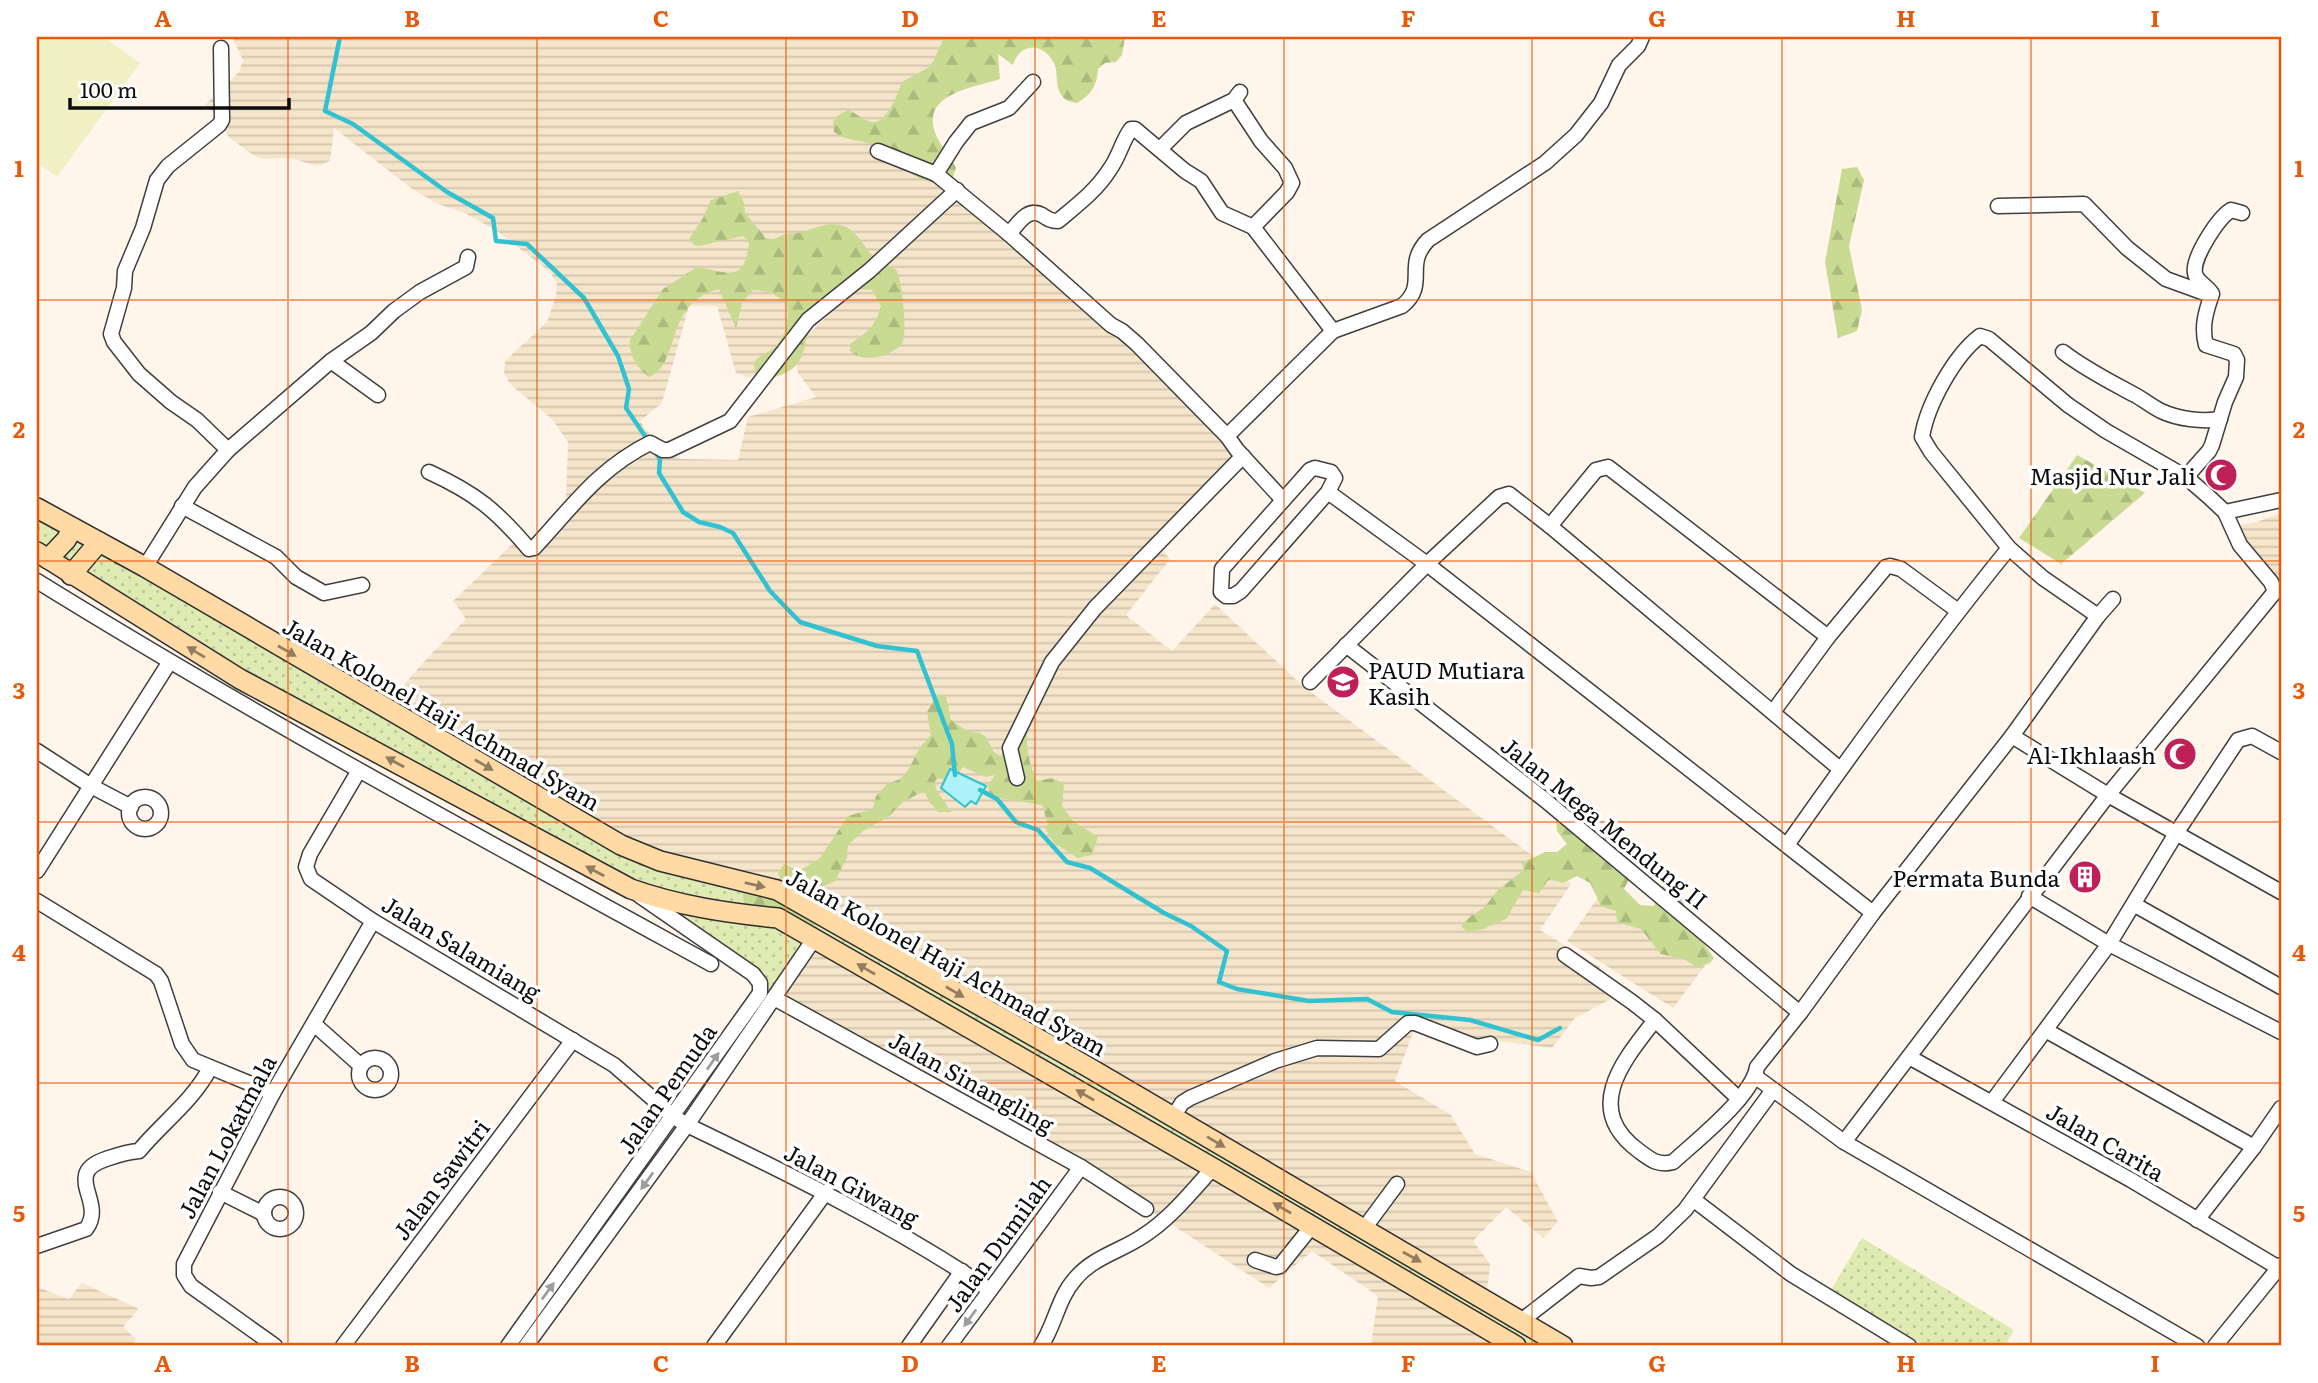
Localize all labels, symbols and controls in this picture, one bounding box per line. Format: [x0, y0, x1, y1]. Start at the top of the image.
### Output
text: A [154, 0, 172, 34]
text: B [404, 0, 420, 34]
text: C [653, 0, 669, 34]
text: D [901, 0, 919, 34]
text: E [1151, 0, 1167, 34]
text: F [1401, 0, 1416, 34]
text: G [1648, 0, 1666, 34]
text: H [1896, 0, 1916, 34]
text: I [2150, 0, 2160, 34]
scale bar [70, 66, 289, 110]
text: 100 m [80, 73, 137, 104]
text: 1 [14, 150, 24, 184]
text: 1 [2294, 150, 2304, 184]
text: 2 [13, 411, 25, 445]
text: 2 [2293, 411, 2305, 445]
mosque icon: Masjid Nur Jali [2202, 456, 2240, 494]
place label: Masjid Nur Jali [2029, 458, 2196, 492]
street label: Jalan Kolonel Haji Achmad Syam [277, 608, 607, 818]
one-way arrow [187, 645, 206, 658]
one-way arrow [278, 645, 297, 657]
place label: PAUD Mutiara Kasih [1368, 652, 1526, 712]
school or university icon: PAUD Mutiara Kasih [1324, 663, 1362, 701]
text: 3 [13, 672, 25, 706]
text: 3 [2293, 672, 2305, 706]
street label: Jalan Mega Mendung II [1494, 728, 1716, 916]
mosque icon: Al-Ikhlaash [2161, 735, 2199, 773]
place label: Al-Ikhlaash [2027, 737, 2156, 771]
one-way arrow [385, 756, 405, 768]
one-way arrow [475, 759, 494, 771]
building icon: Permata Bunda [2066, 858, 2104, 896]
street label: Jalan Kolonel Haji Achmad Syam [781, 859, 1113, 1063]
place label: Permata Bunda [1892, 860, 2061, 894]
one-way arrow [585, 865, 605, 877]
one-way arrow [744, 880, 766, 891]
street label: Jalan Salamiang [376, 886, 548, 1008]
text: 4 [12, 934, 26, 968]
text: 4 [2292, 934, 2306, 968]
one-way arrow [857, 963, 876, 975]
one-way arrow [945, 985, 965, 997]
street label: Jalan Pemuda [608, 1015, 724, 1160]
street label: Jalan Sinangling [883, 1022, 1061, 1141]
street label: Jalan Lokatmala [168, 1048, 284, 1224]
one-way arrow [706, 1052, 720, 1070]
one-way arrow [1075, 1089, 1095, 1101]
street label: Jalan Carita [2041, 1093, 2172, 1189]
street label: Jalan Sawitri [383, 1111, 497, 1246]
street label: Jalan Giwang [779, 1134, 926, 1234]
one-way arrow [1206, 1136, 1225, 1148]
street label: Jalan Dumilah [936, 1168, 1058, 1318]
one-way arrow [640, 1171, 654, 1190]
text: 5 [13, 1195, 25, 1229]
text: 5 [2293, 1195, 2305, 1229]
one-way arrow [1272, 1203, 1292, 1215]
one-way arrow [1402, 1251, 1422, 1263]
one-way arrow [541, 1282, 555, 1300]
one-way arrow [963, 1309, 977, 1327]
text: A [154, 1345, 172, 1379]
text: B [404, 1345, 420, 1379]
text: C [653, 1345, 669, 1379]
text: D [901, 1345, 919, 1379]
text: E [1151, 1345, 1167, 1379]
text: F [1401, 1345, 1416, 1379]
text: G [1648, 1345, 1666, 1379]
text: H [1896, 1345, 1916, 1379]
text: I [2150, 1345, 2160, 1379]

